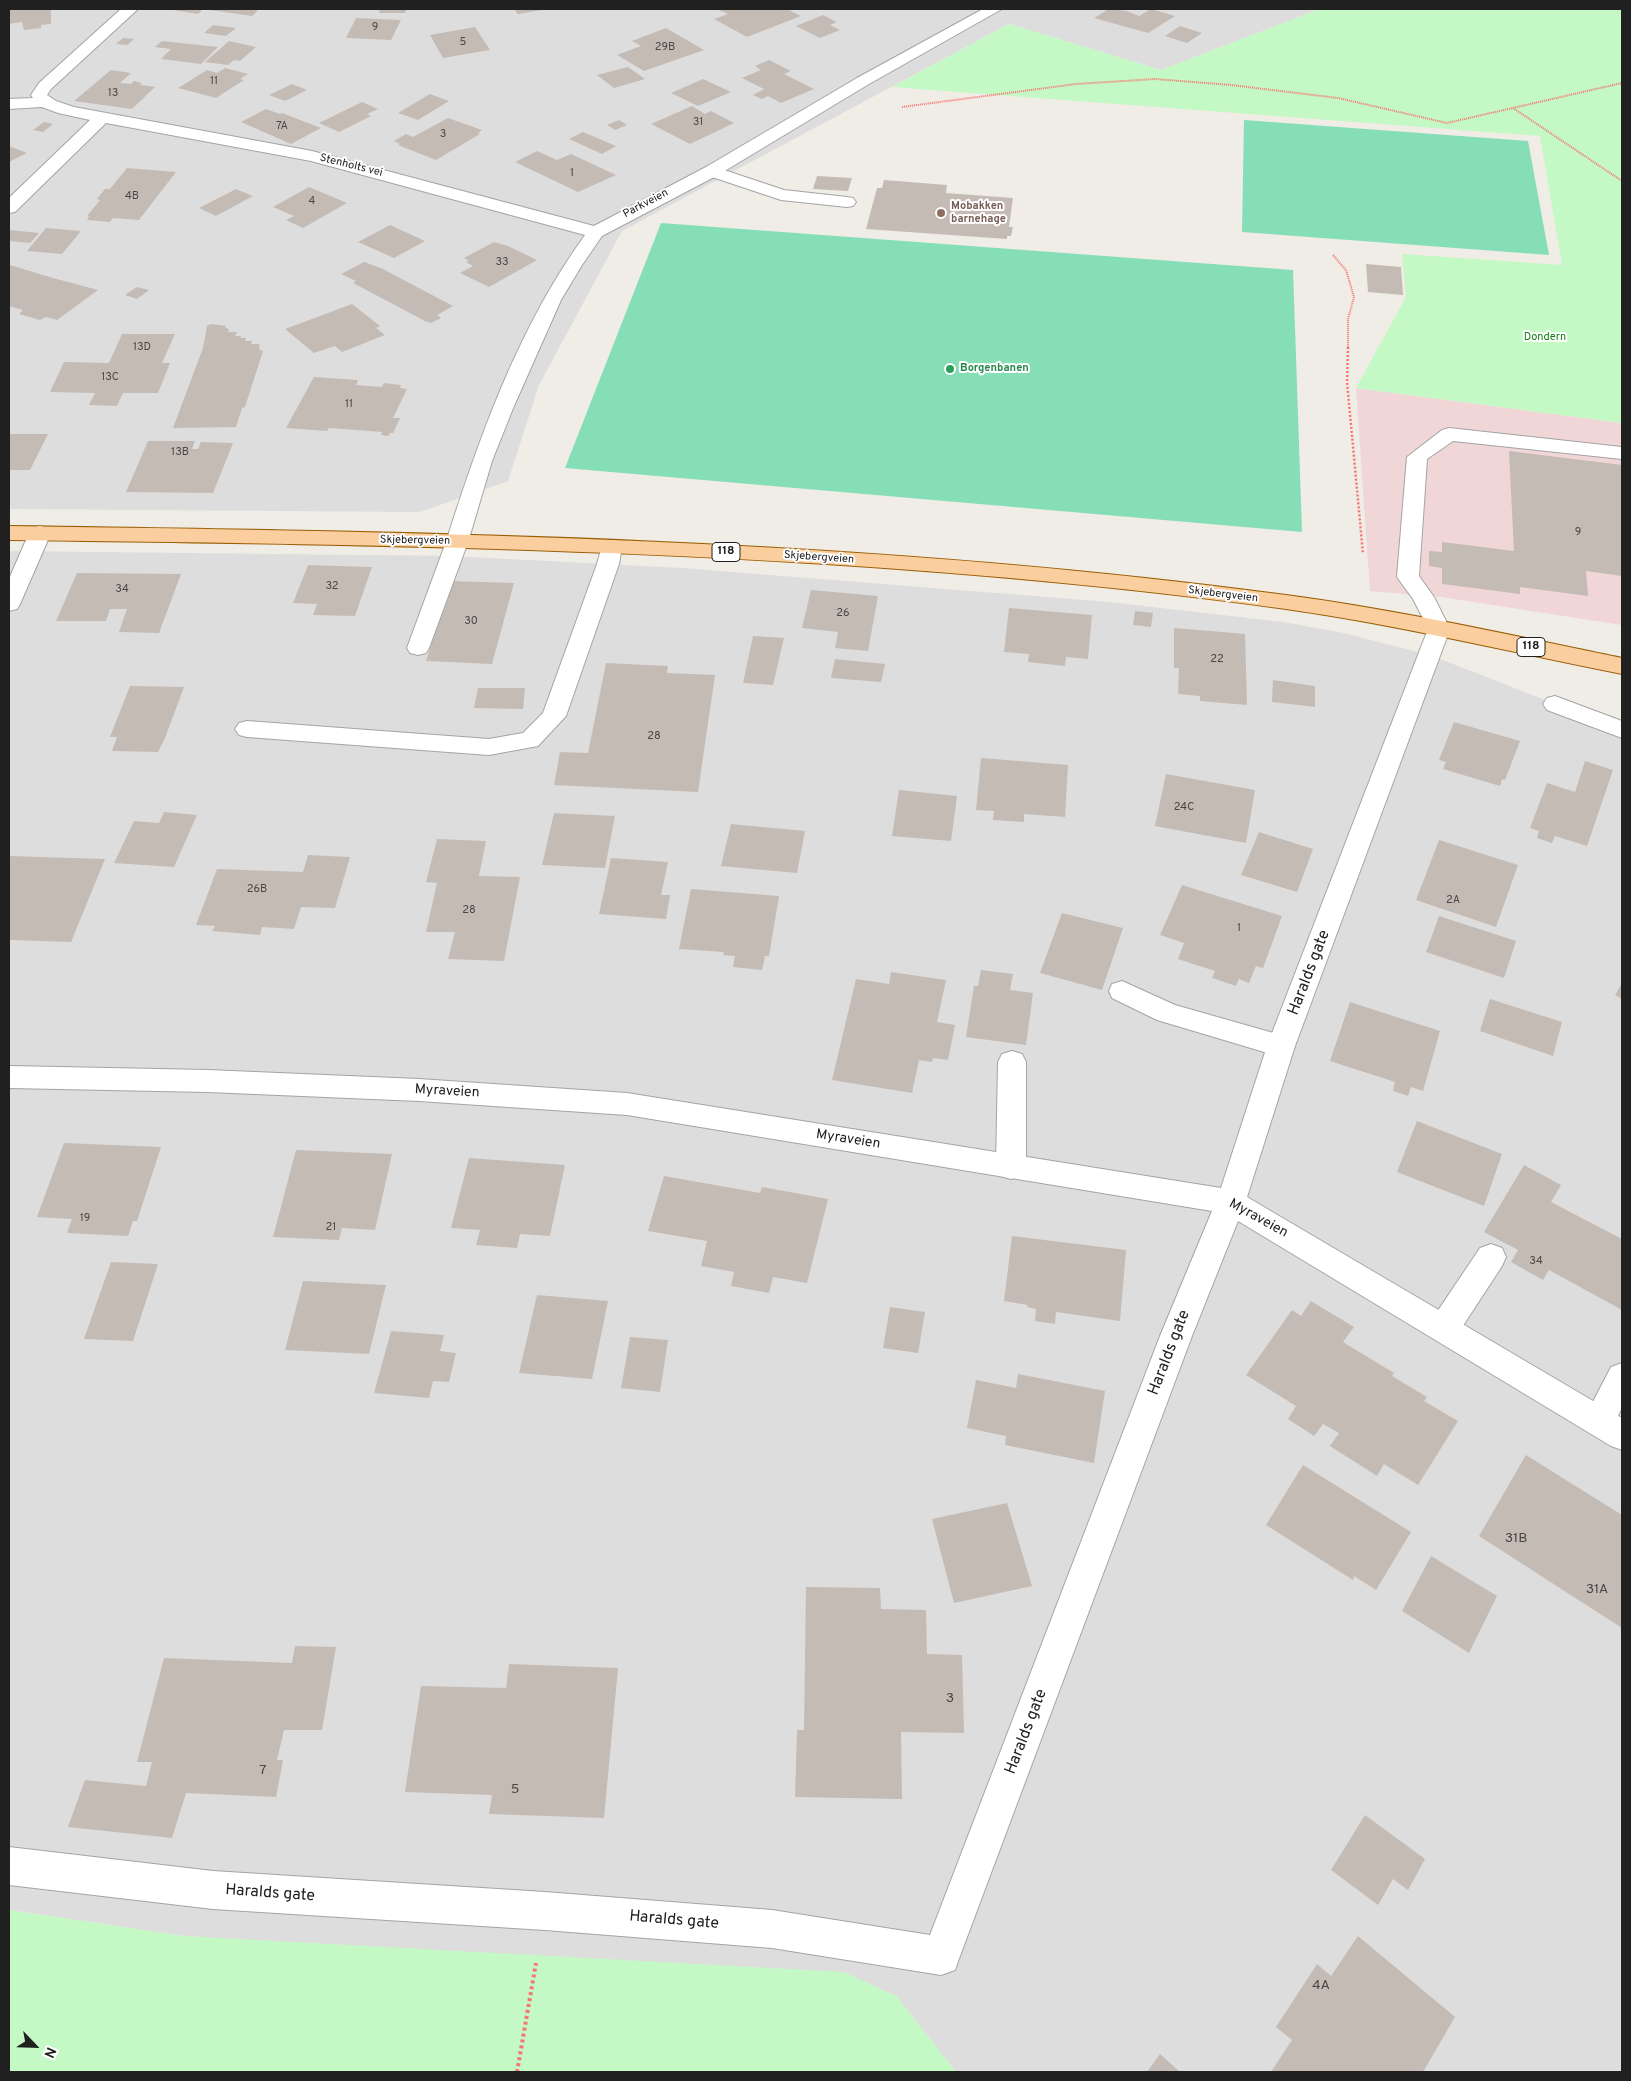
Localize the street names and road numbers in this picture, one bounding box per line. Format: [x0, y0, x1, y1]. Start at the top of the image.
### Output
street label: Stenholts vei [318, 152, 384, 180]
street label: Parkveien [621, 187, 671, 221]
street label: Skjebergveien [380, 534, 450, 548]
road number: 118 [712, 542, 740, 562]
street label: Skjebergveien [783, 549, 855, 567]
street label: Skjebergveien [1187, 584, 1259, 606]
road number: 118 [1517, 638, 1545, 656]
street label: Haralds gate [1285, 928, 1335, 1018]
street label: Myraveien [414, 1082, 480, 1102]
street label: Myraveien [815, 1127, 881, 1153]
street label: Myraveien [1225, 1196, 1291, 1242]
street label: Haralds gate [1145, 1308, 1195, 1398]
street label: Haralds gate [1002, 1687, 1052, 1777]
street label: Haralds gate [224, 1881, 316, 1907]
street label: Haralds gate [628, 1908, 720, 1934]

